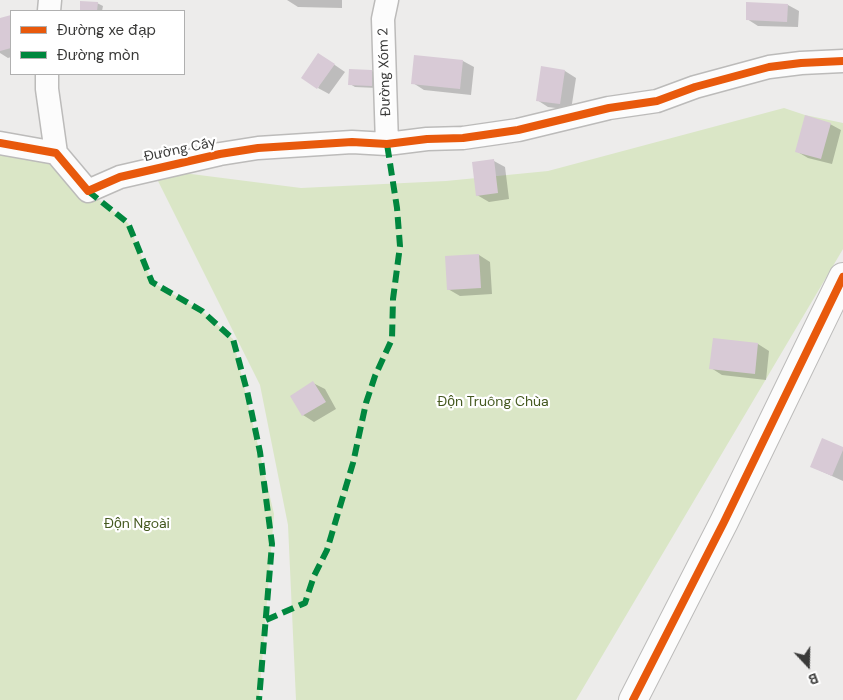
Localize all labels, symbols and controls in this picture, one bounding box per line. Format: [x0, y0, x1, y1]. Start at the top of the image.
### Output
legend [10, 10, 185, 75]
text: Đường xe đạp [57, 20, 156, 40]
street label: Đường Xóm 2 [375, 27, 395, 117]
text: Đường mòn [57, 45, 139, 65]
street label: Đường Cấy [142, 134, 218, 166]
park label: Độn Truông Chùa [437, 394, 549, 410]
park label: Độn Ngoài [104, 516, 170, 532]
north arrow [783, 640, 833, 690]
text: B [806, 669, 821, 689]

